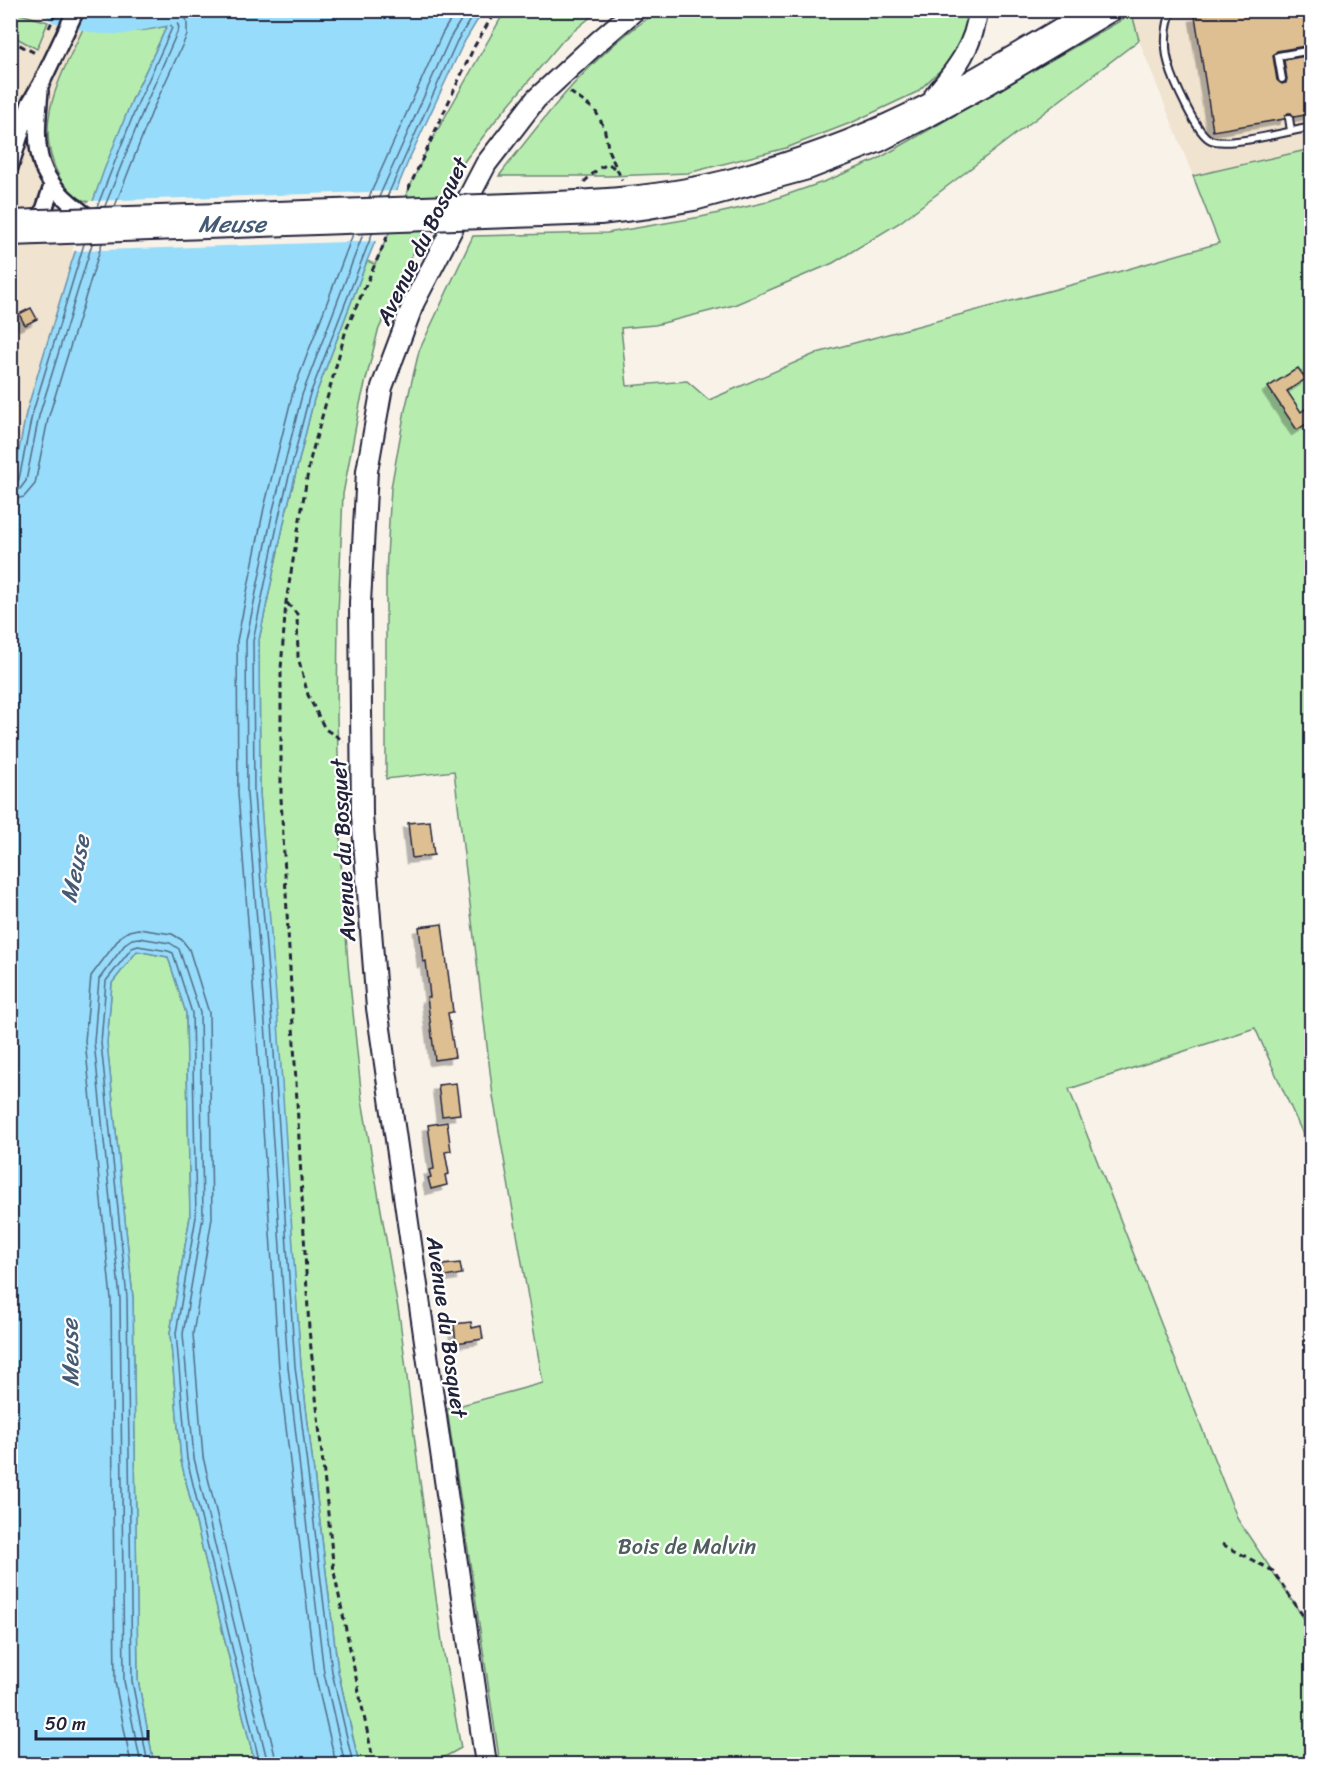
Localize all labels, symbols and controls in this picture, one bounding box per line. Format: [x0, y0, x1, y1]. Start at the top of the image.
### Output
street label: Avenue du Bosquet [364, 149, 480, 333]
water label: Meuse [198, 203, 268, 245]
street label: Avenue du Bosquet [319, 757, 367, 943]
water label: Meuse [47, 829, 103, 906]
street label: Avenue du Bosquet [415, 1233, 479, 1421]
water label: Meuse [48, 1317, 92, 1387]
park label: Bois de Malvin [618, 1527, 756, 1566]
scale bar [36, 1703, 148, 1741]
text: 50 m [45, 1708, 86, 1740]

